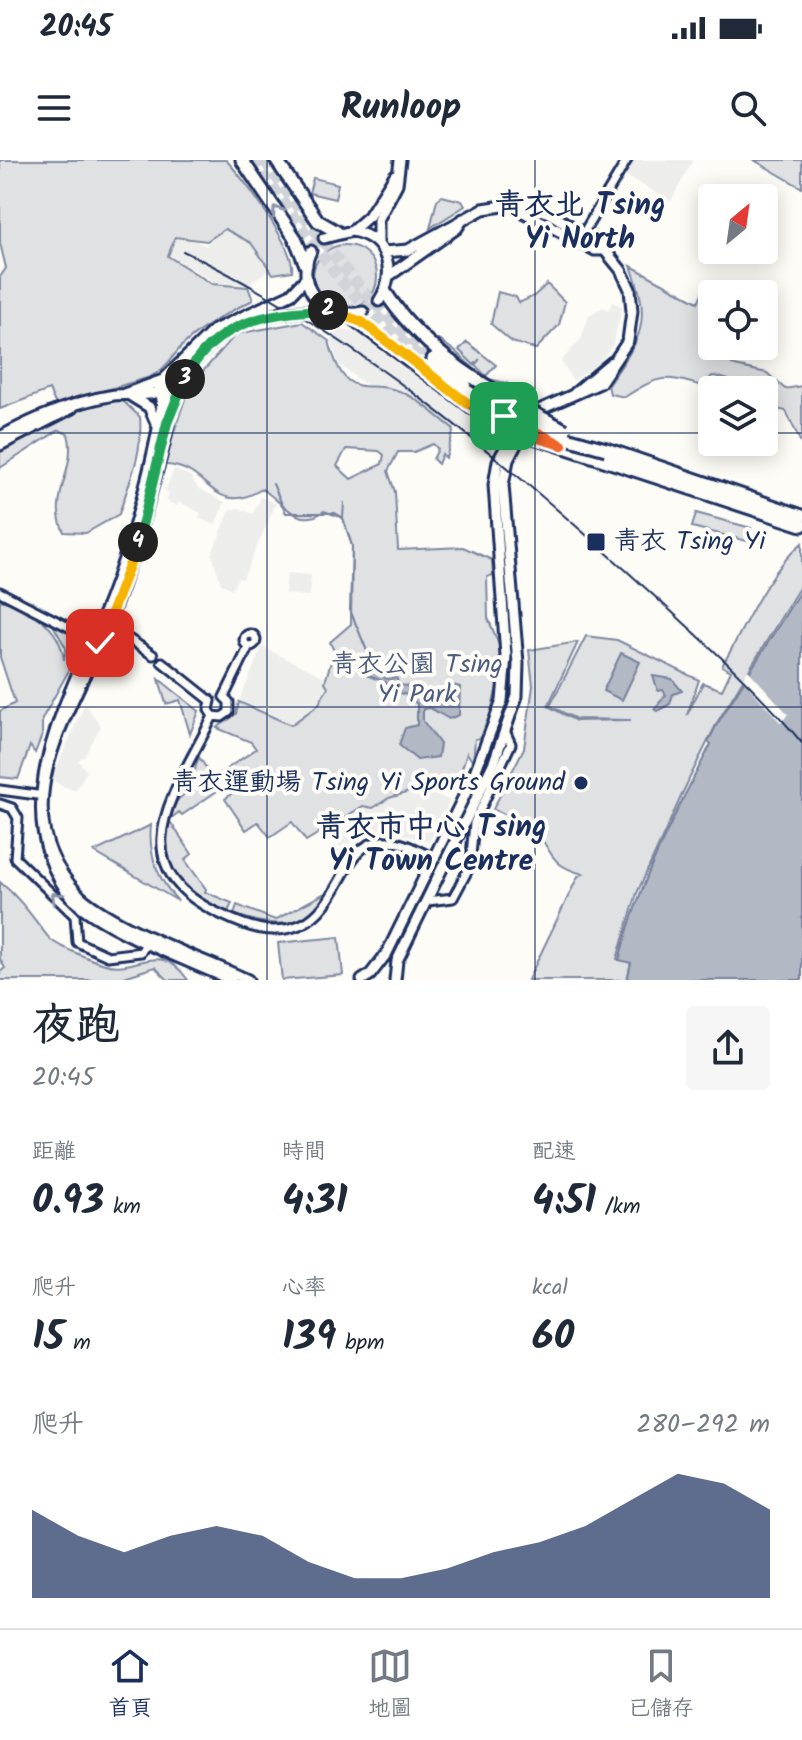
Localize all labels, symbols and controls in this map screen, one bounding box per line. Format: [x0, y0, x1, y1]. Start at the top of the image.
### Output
text: 20:45 [40, 4, 112, 52]
text: Runloop [341, 80, 461, 137]
icon: menu [32, 86, 76, 130]
icon: search [726, 86, 770, 130]
district label: 青衣北 Tsing Yi North [495, 182, 665, 264]
north arrow [698, 184, 778, 264]
map controls [698, 184, 778, 456]
one-way arrow [272, 205, 287, 220]
button: locate [698, 280, 778, 360]
pin: 2 [308, 290, 348, 330]
text: 2 [322, 292, 334, 327]
pin: 3 [165, 359, 205, 399]
text: 3 [179, 361, 191, 396]
button: layers [698, 376, 778, 456]
pin [470, 382, 538, 450]
icon: arrive [482, 394, 526, 438]
place label: 青衣 Tsing Yi [614, 521, 767, 563]
pin: 4 [118, 522, 158, 562]
text: 4 [132, 524, 144, 559]
marker: 青衣 Tsing Yi [585, 531, 607, 553]
pin [66, 609, 134, 677]
icon: check [78, 621, 122, 665]
park label: 青衣公園 Tsing Yi Park [331, 644, 503, 716]
place label: 青衣運動場 Tsing Yi Sports Ground [171, 762, 566, 804]
marker: 青衣運動場 Tsing Yi Sports Ground [572, 774, 590, 792]
district label: 青衣市中心 Tsing Yi Town Centre [316, 804, 546, 886]
one-way arrow [51, 892, 65, 907]
text: 夜跑 [32, 992, 120, 1062]
button: share [686, 1006, 770, 1090]
text: 20:45 [32, 1057, 95, 1099]
text: 距離 [32, 1135, 76, 1170]
text: 時間 [282, 1135, 326, 1170]
text: 配速 [532, 1135, 576, 1170]
text: 0.93 [32, 1170, 104, 1234]
text: 4:31 [282, 1170, 348, 1234]
text: 4:51 [532, 1170, 596, 1234]
text: km [104, 1190, 141, 1225]
text: /km [596, 1190, 640, 1225]
text: 爬升 [32, 1271, 76, 1306]
text: 心率 [282, 1271, 326, 1306]
text: kcal [532, 1271, 568, 1306]
text: 15 [32, 1306, 64, 1370]
text: 139 [282, 1306, 336, 1370]
text: 60 [532, 1306, 574, 1370]
text: m [64, 1326, 91, 1361]
text: bpm [336, 1326, 385, 1361]
text: 爬升 [32, 1404, 84, 1446]
text: 280–292 m [636, 1404, 770, 1446]
tab: 首頁 [108, 1644, 152, 1727]
tab: 地圖 [368, 1644, 412, 1727]
tab: 已儲存 [628, 1644, 694, 1727]

